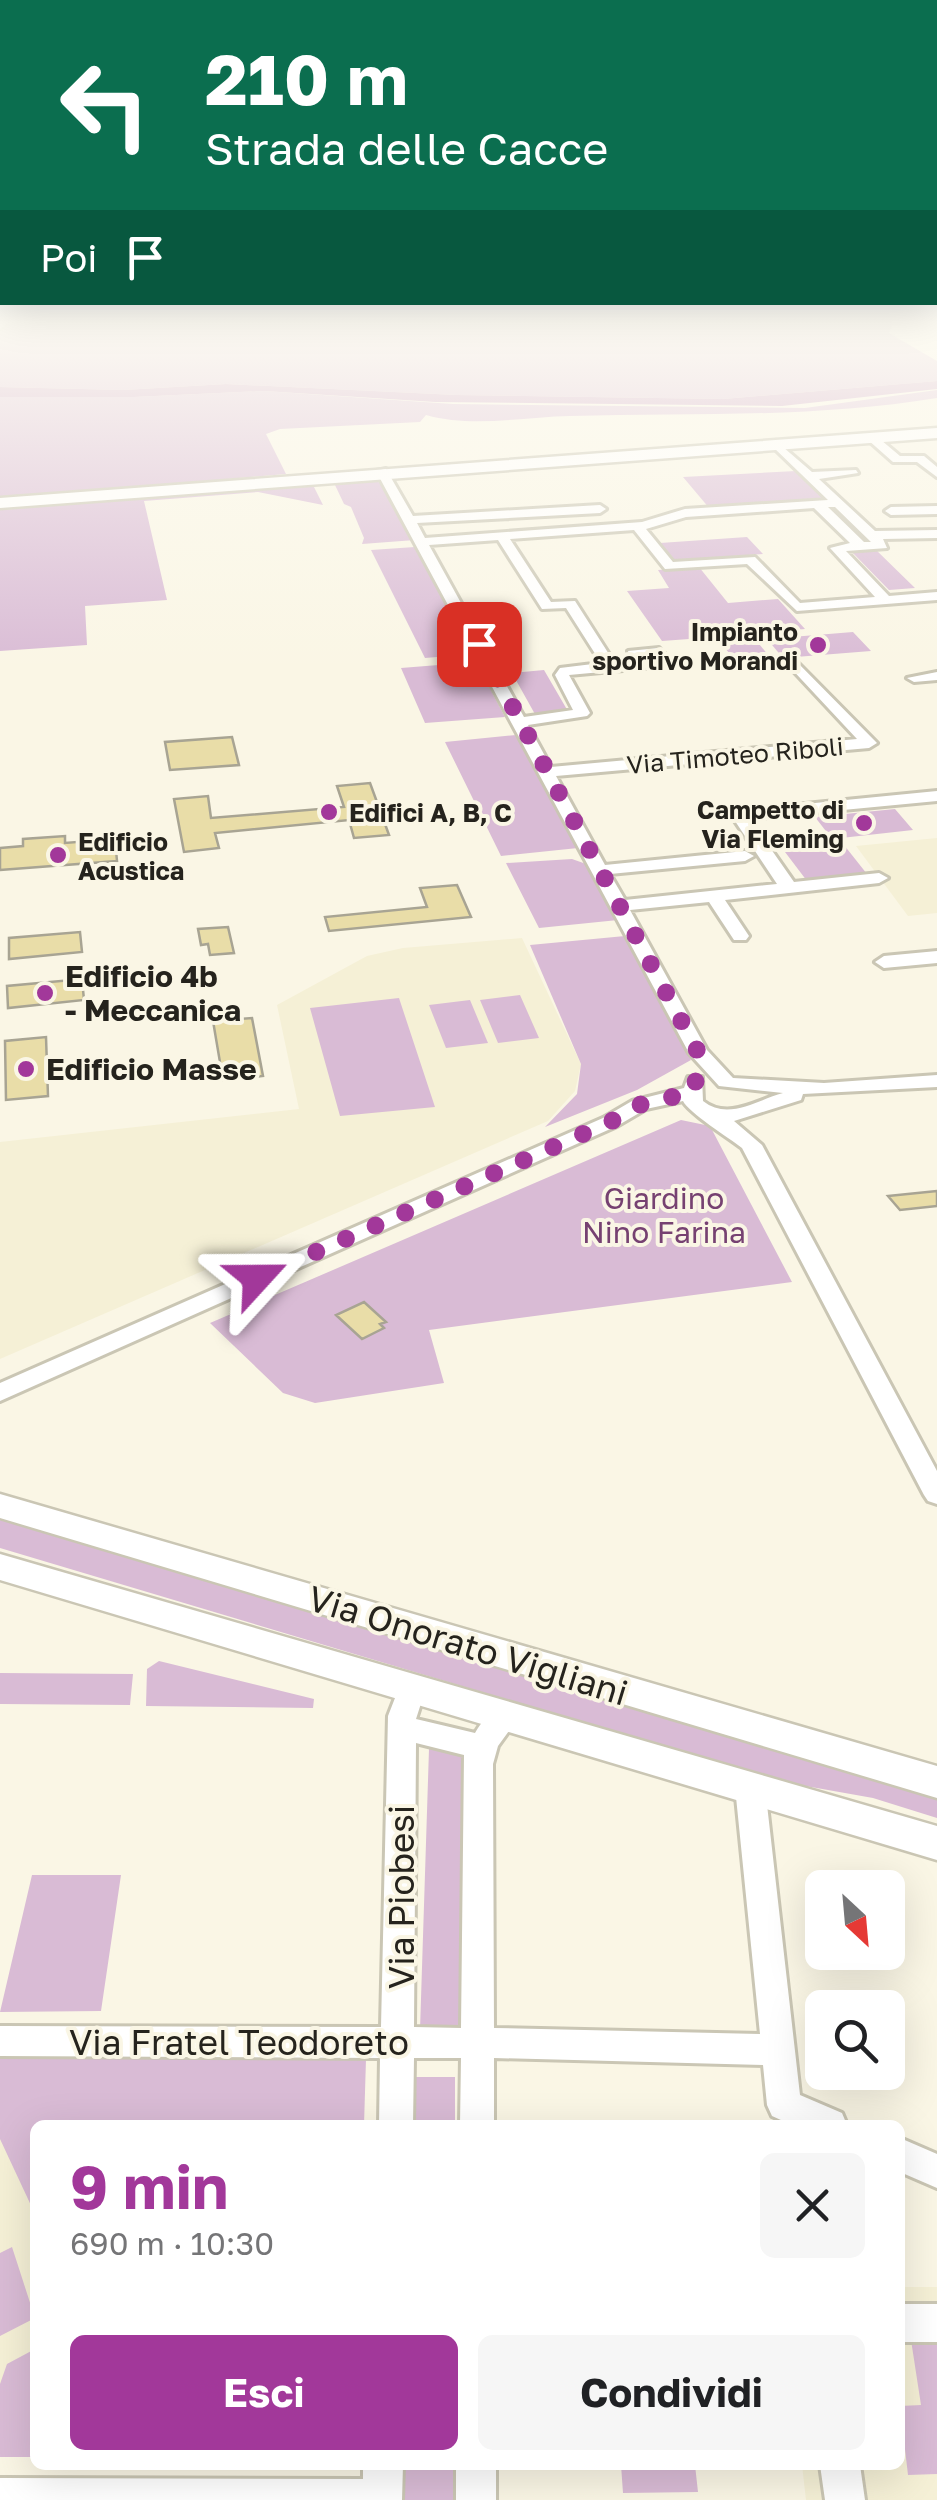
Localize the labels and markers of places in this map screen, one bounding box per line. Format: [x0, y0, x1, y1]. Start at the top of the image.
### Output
pin [437, 602, 522, 687]
place label: Impianto sportivo Morandi [592, 616, 798, 676]
marker: Impianto sportivo Morandi [807, 634, 829, 656]
place label: Campetto di Via Fleming [697, 794, 844, 854]
place label: Edifici A, B, C [349, 797, 512, 828]
marker: Edifici A, B, C [318, 801, 340, 823]
marker: Campetto di Via Fleming [853, 812, 875, 834]
place label: Edificio Acustica [78, 826, 184, 886]
marker: Edificio Acustica [47, 844, 69, 866]
place label: Edificio 4b - Meccanica [65, 958, 241, 1028]
marker: Edificio 4b - Meccanica [34, 982, 56, 1004]
place label: Edificio Masse [46, 1051, 257, 1087]
marker: Edificio Masse [15, 1058, 37, 1080]

